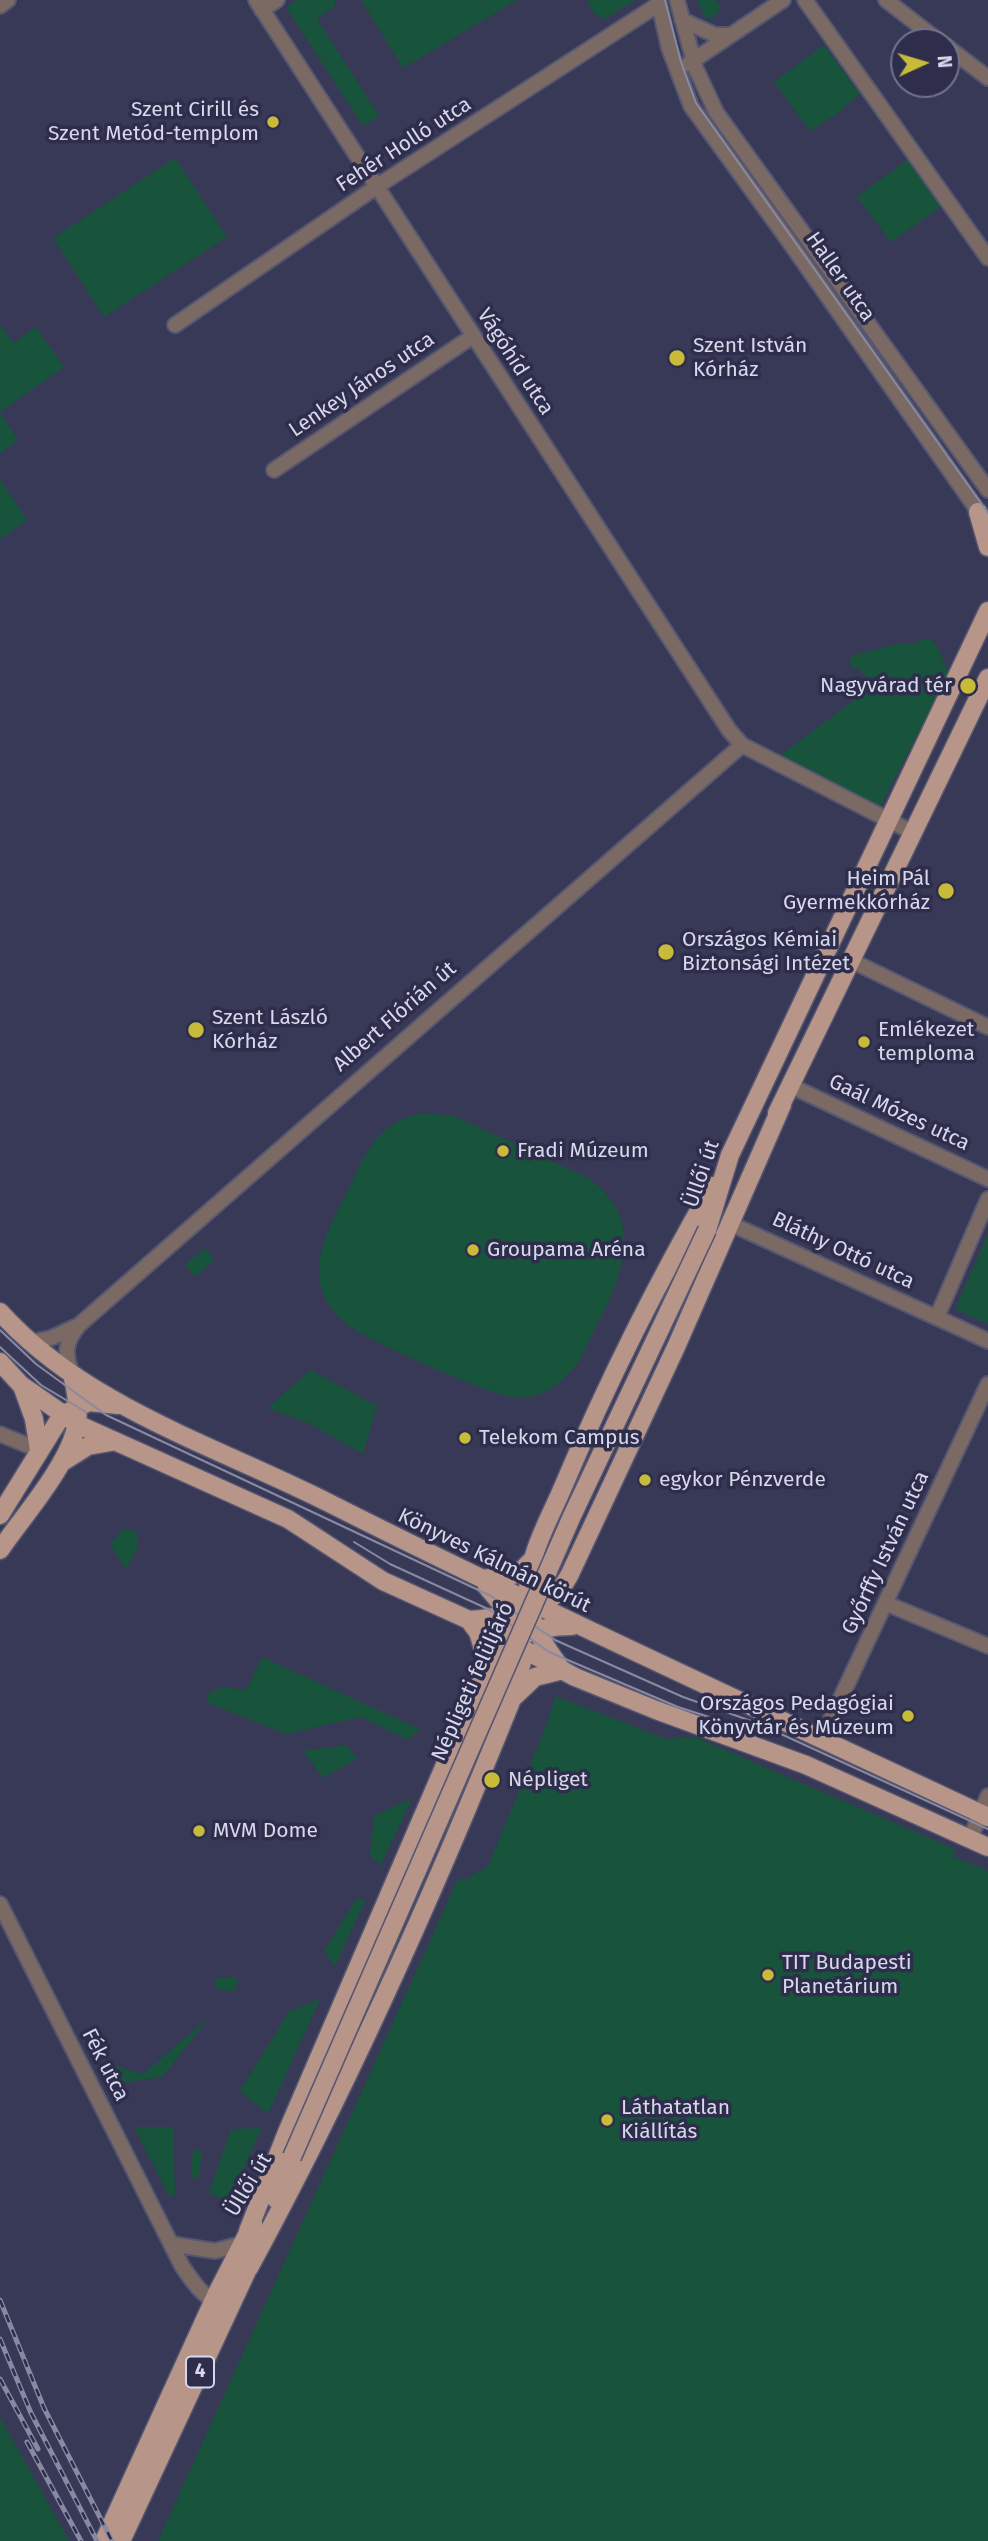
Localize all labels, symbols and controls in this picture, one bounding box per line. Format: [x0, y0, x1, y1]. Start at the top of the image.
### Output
north arrow [890, 28, 960, 98]
text: N [933, 55, 956, 69]
street label: Fehér Holló utca [332, 92, 476, 198]
place label: Szent Cirill és Szent Metód-templom [48, 97, 259, 147]
marker: Szent Cirill és Szent Metód-templom [265, 114, 281, 130]
street label: Haller utca [800, 227, 880, 327]
street label: Vágóhíd utca [471, 304, 559, 420]
street label: Lenkey János utca [284, 327, 440, 443]
place label: Szent István Kórház [693, 333, 807, 383]
marker: Szent István Kórház [667, 348, 687, 368]
place label: Nagyvárad tér [820, 673, 952, 699]
marker: Nagyvárad tér [958, 676, 978, 696]
place label: Heim Pál Gyermekkórház [783, 866, 930, 916]
marker: Heim Pál Gyermekkórház [936, 881, 956, 901]
place label: Országos Kémiai Biztonsági Intézet [682, 927, 850, 977]
marker: Országos Kémiai Biztonsági Intézet [656, 942, 676, 962]
street label: Albert Flórián út [328, 957, 462, 1077]
place label: Szent László Kórház [212, 1005, 328, 1055]
place label: Emlékezet temploma [878, 1017, 975, 1067]
marker: Szent László Kórház [186, 1020, 206, 1040]
marker: Emlékezet temploma [856, 1034, 872, 1050]
street label: Gaál Mózes utca [825, 1069, 973, 1157]
street label: Üllői út [679, 1137, 725, 1211]
place label: Fradi Múzeum [517, 1138, 649, 1164]
marker: Fradi Múzeum [495, 1143, 511, 1159]
street label: Bláthy Ottó utca [768, 1207, 918, 1295]
place label: Groupama Aréna [487, 1237, 646, 1263]
marker: Groupama Aréna [465, 1242, 481, 1258]
place label: Telekom Campus [479, 1425, 640, 1451]
marker: Telekom Campus [457, 1430, 473, 1446]
place label: egykor Pénzverde [659, 1467, 826, 1493]
street label: Győrffy István utca [837, 1467, 935, 1639]
marker: egykor Pénzverde [637, 1472, 653, 1488]
street label: Könyves Kálmán körút [393, 1503, 595, 1619]
street label: Népligeti felüljáró [427, 1599, 519, 1765]
place label: Országos Pedagógiai Könyvtár és Múzeum [698, 1691, 894, 1741]
marker: Országos Pedagógiai Könyvtár és Múzeum [900, 1708, 916, 1724]
place label: Népliget [508, 1767, 588, 1793]
marker: Népliget [482, 1770, 502, 1790]
place label: MVM Dome [213, 1818, 318, 1844]
marker: MVM Dome [191, 1823, 207, 1839]
place label: TIT Budapesti Planetárium [782, 1950, 912, 2000]
marker: TIT Budapesti Planetárium [760, 1967, 776, 1983]
street label: Fék utca [76, 2024, 134, 2106]
place label: Láthatatlan Kiállítás [621, 2095, 730, 2145]
marker: Láthatatlan Kiállítás [599, 2112, 615, 2128]
street label: Üllői út [220, 2149, 278, 2221]
road number: 4 [186, 2356, 214, 2388]

